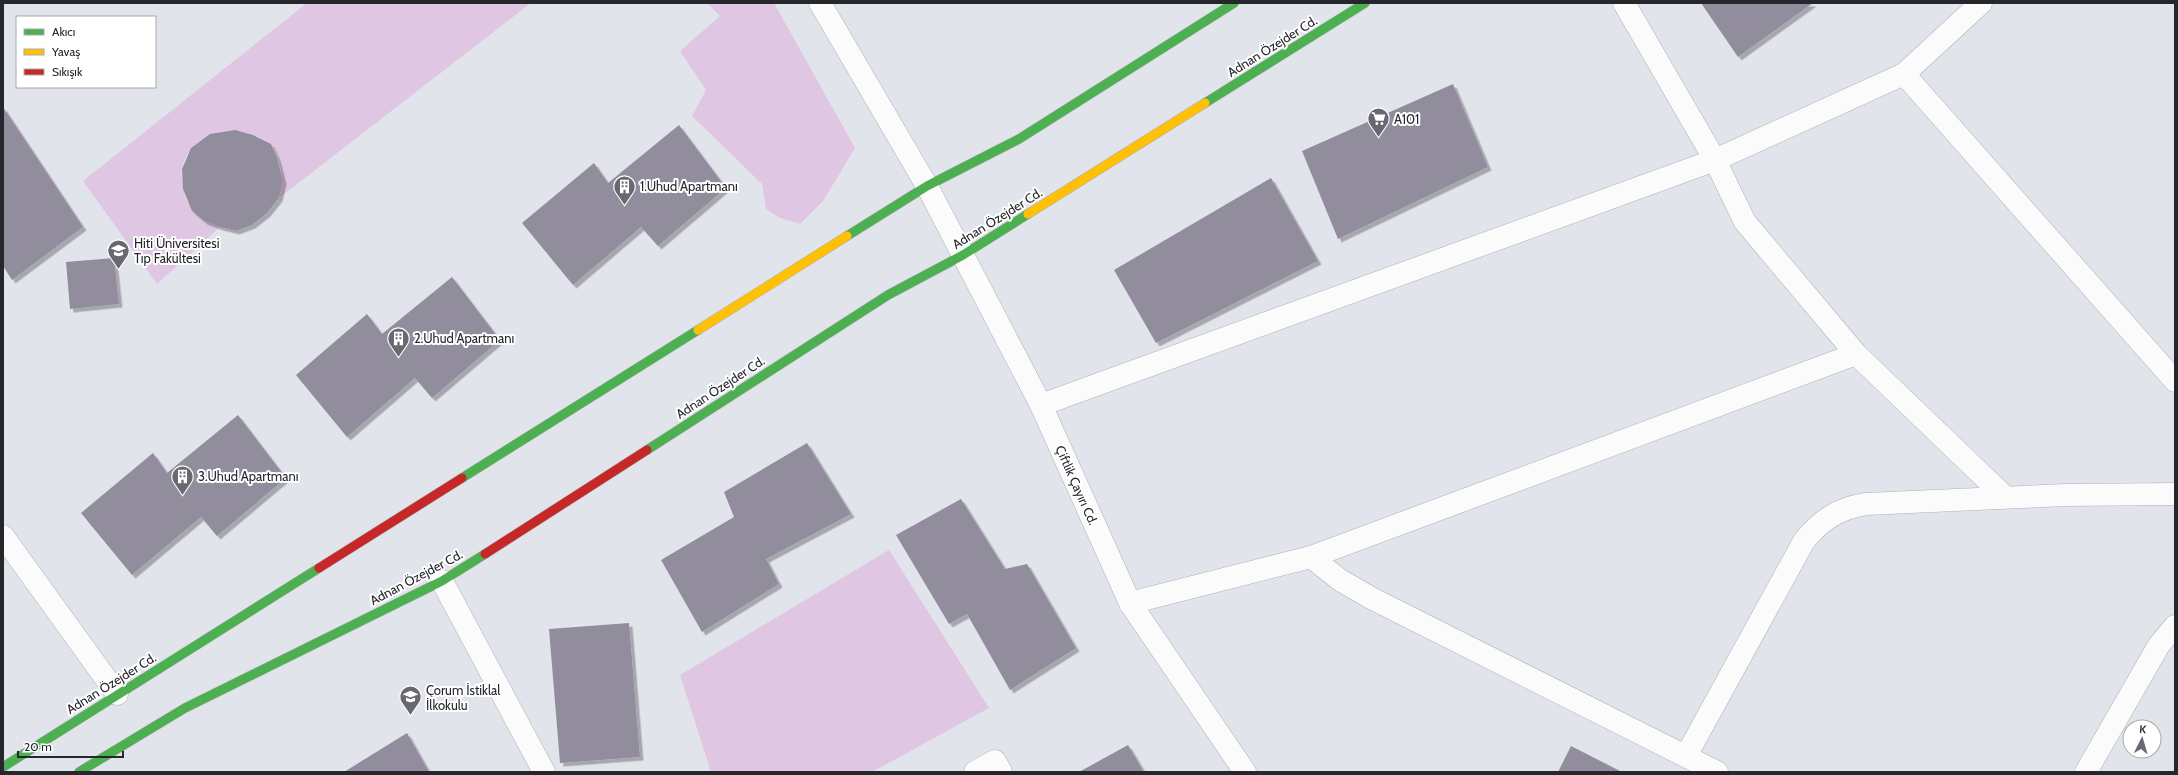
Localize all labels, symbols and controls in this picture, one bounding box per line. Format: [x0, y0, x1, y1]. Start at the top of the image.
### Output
street label: Adnan Özejder Cd. [1224, 12, 1321, 81]
legend [16, 16, 156, 88]
text: Akıcı [52, 24, 75, 39]
text: Yavaş [51, 44, 80, 59]
text: Sıkışık [52, 64, 83, 79]
supermarket icon: A101 [1365, 106, 1391, 139]
place label: A101 [1394, 111, 1419, 127]
building icon: 1.Uhud Apartmanı [611, 173, 637, 206]
place label: 1.Uhud Apartmanı [640, 178, 738, 194]
street label: Adnan Özejder Cd. [949, 184, 1046, 253]
place label: Hiti Üniversitesi Tıp Fakültesi [134, 235, 219, 266]
school or university icon: Hiti Üniversitesi Tıp Fakültesi [106, 237, 132, 270]
building icon: 2.Uhud Apartmanı [385, 325, 411, 358]
place label: 2.Uhud Apartmanı [414, 330, 514, 346]
street label: Adnan Özejder Cd. [673, 352, 768, 423]
street label: Çiftlik Çayırı Cd. [1052, 443, 1102, 527]
building icon: 3.Uhud Apartmanı [170, 463, 196, 496]
place label: 3.Uhud Apartmanı [198, 468, 298, 484]
street label: Adnan Özejder Cd. [367, 546, 466, 609]
street label: Adnan Özejder Cd. [63, 649, 160, 718]
place label: Çorum İstiklal İlkokulu [426, 682, 500, 713]
school or university icon: Çorum İstiklal İlkokulu [397, 684, 423, 717]
north arrow [2122, 719, 2162, 759]
text: K [2139, 722, 2147, 736]
scale bar [18, 733, 123, 759]
text: 20 m [24, 739, 52, 754]

